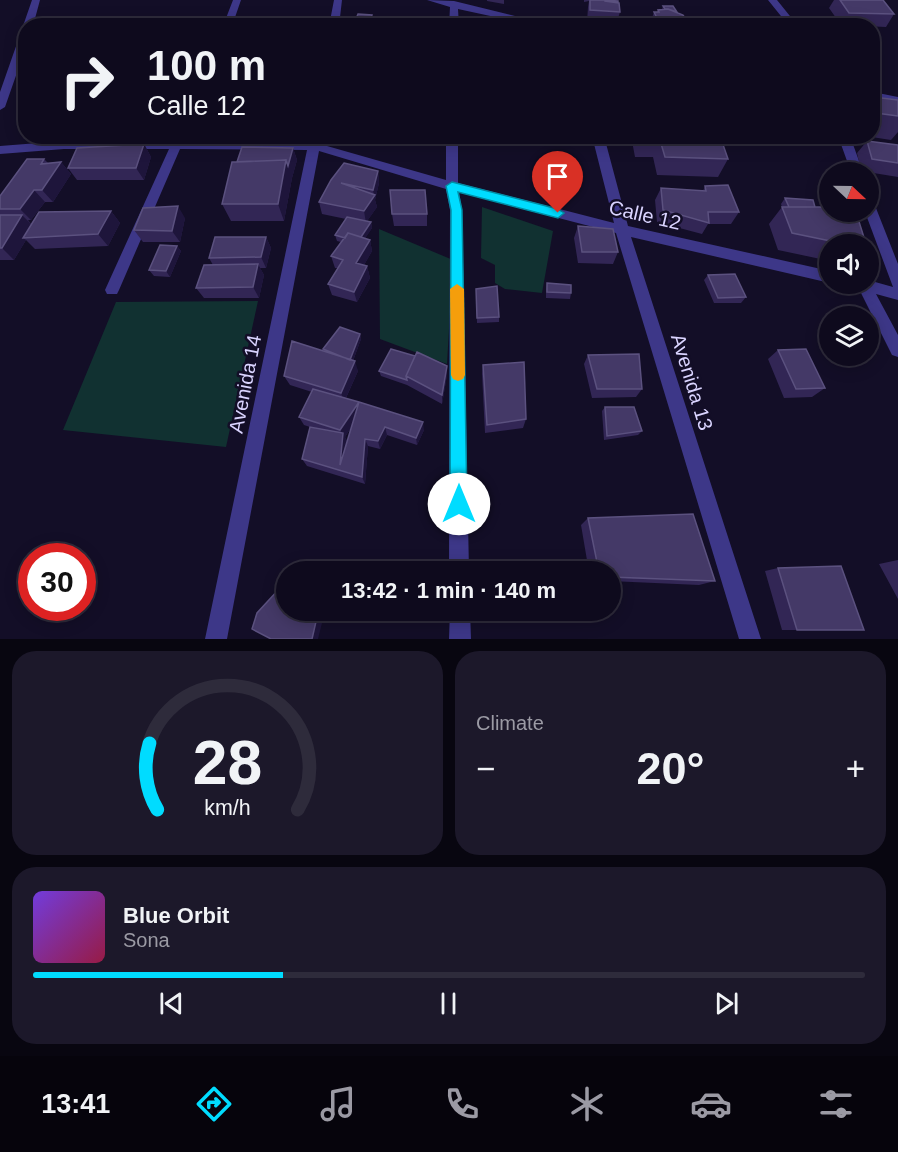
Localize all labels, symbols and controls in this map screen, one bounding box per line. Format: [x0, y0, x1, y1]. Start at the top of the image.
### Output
icon: right [48, 42, 126, 120]
text: 100 m [147, 42, 266, 89]
text: Calle 12 [147, 91, 246, 121]
pin [532, 151, 583, 213]
icon: arrive [541, 160, 574, 193]
north arrow [819, 162, 879, 222]
map controls [819, 162, 879, 366]
street label: Calle 12 [607, 196, 683, 234]
button: sound [819, 234, 879, 294]
button: layers [819, 306, 879, 366]
street label: Avenida 13 [667, 331, 717, 433]
street label: Avenida 14 [225, 333, 265, 435]
position arrow [427, 472, 491, 536]
speed limit sign: 30 [18, 543, 96, 621]
text: 13:42 · 1 min · 140 m [341, 578, 556, 603]
text: Climate [476, 712, 544, 734]
text: 28 [193, 728, 262, 797]
text: 20° [636, 743, 705, 794]
text: − [476, 750, 495, 787]
text: + [846, 750, 865, 787]
text: km/h [204, 796, 251, 820]
text: Blue Orbit [123, 903, 229, 928]
text: Sona [123, 929, 170, 951]
icon: previous [155, 987, 188, 1020]
icon: pause [432, 987, 465, 1020]
icon: next [710, 987, 743, 1020]
icon: directions [193, 1083, 235, 1125]
icon: music [317, 1083, 359, 1125]
icon: phone [441, 1083, 483, 1125]
icon: climate [566, 1083, 608, 1125]
icon: car [690, 1083, 732, 1125]
icon: filters [815, 1083, 857, 1125]
text: 13:41 [41, 1089, 110, 1119]

